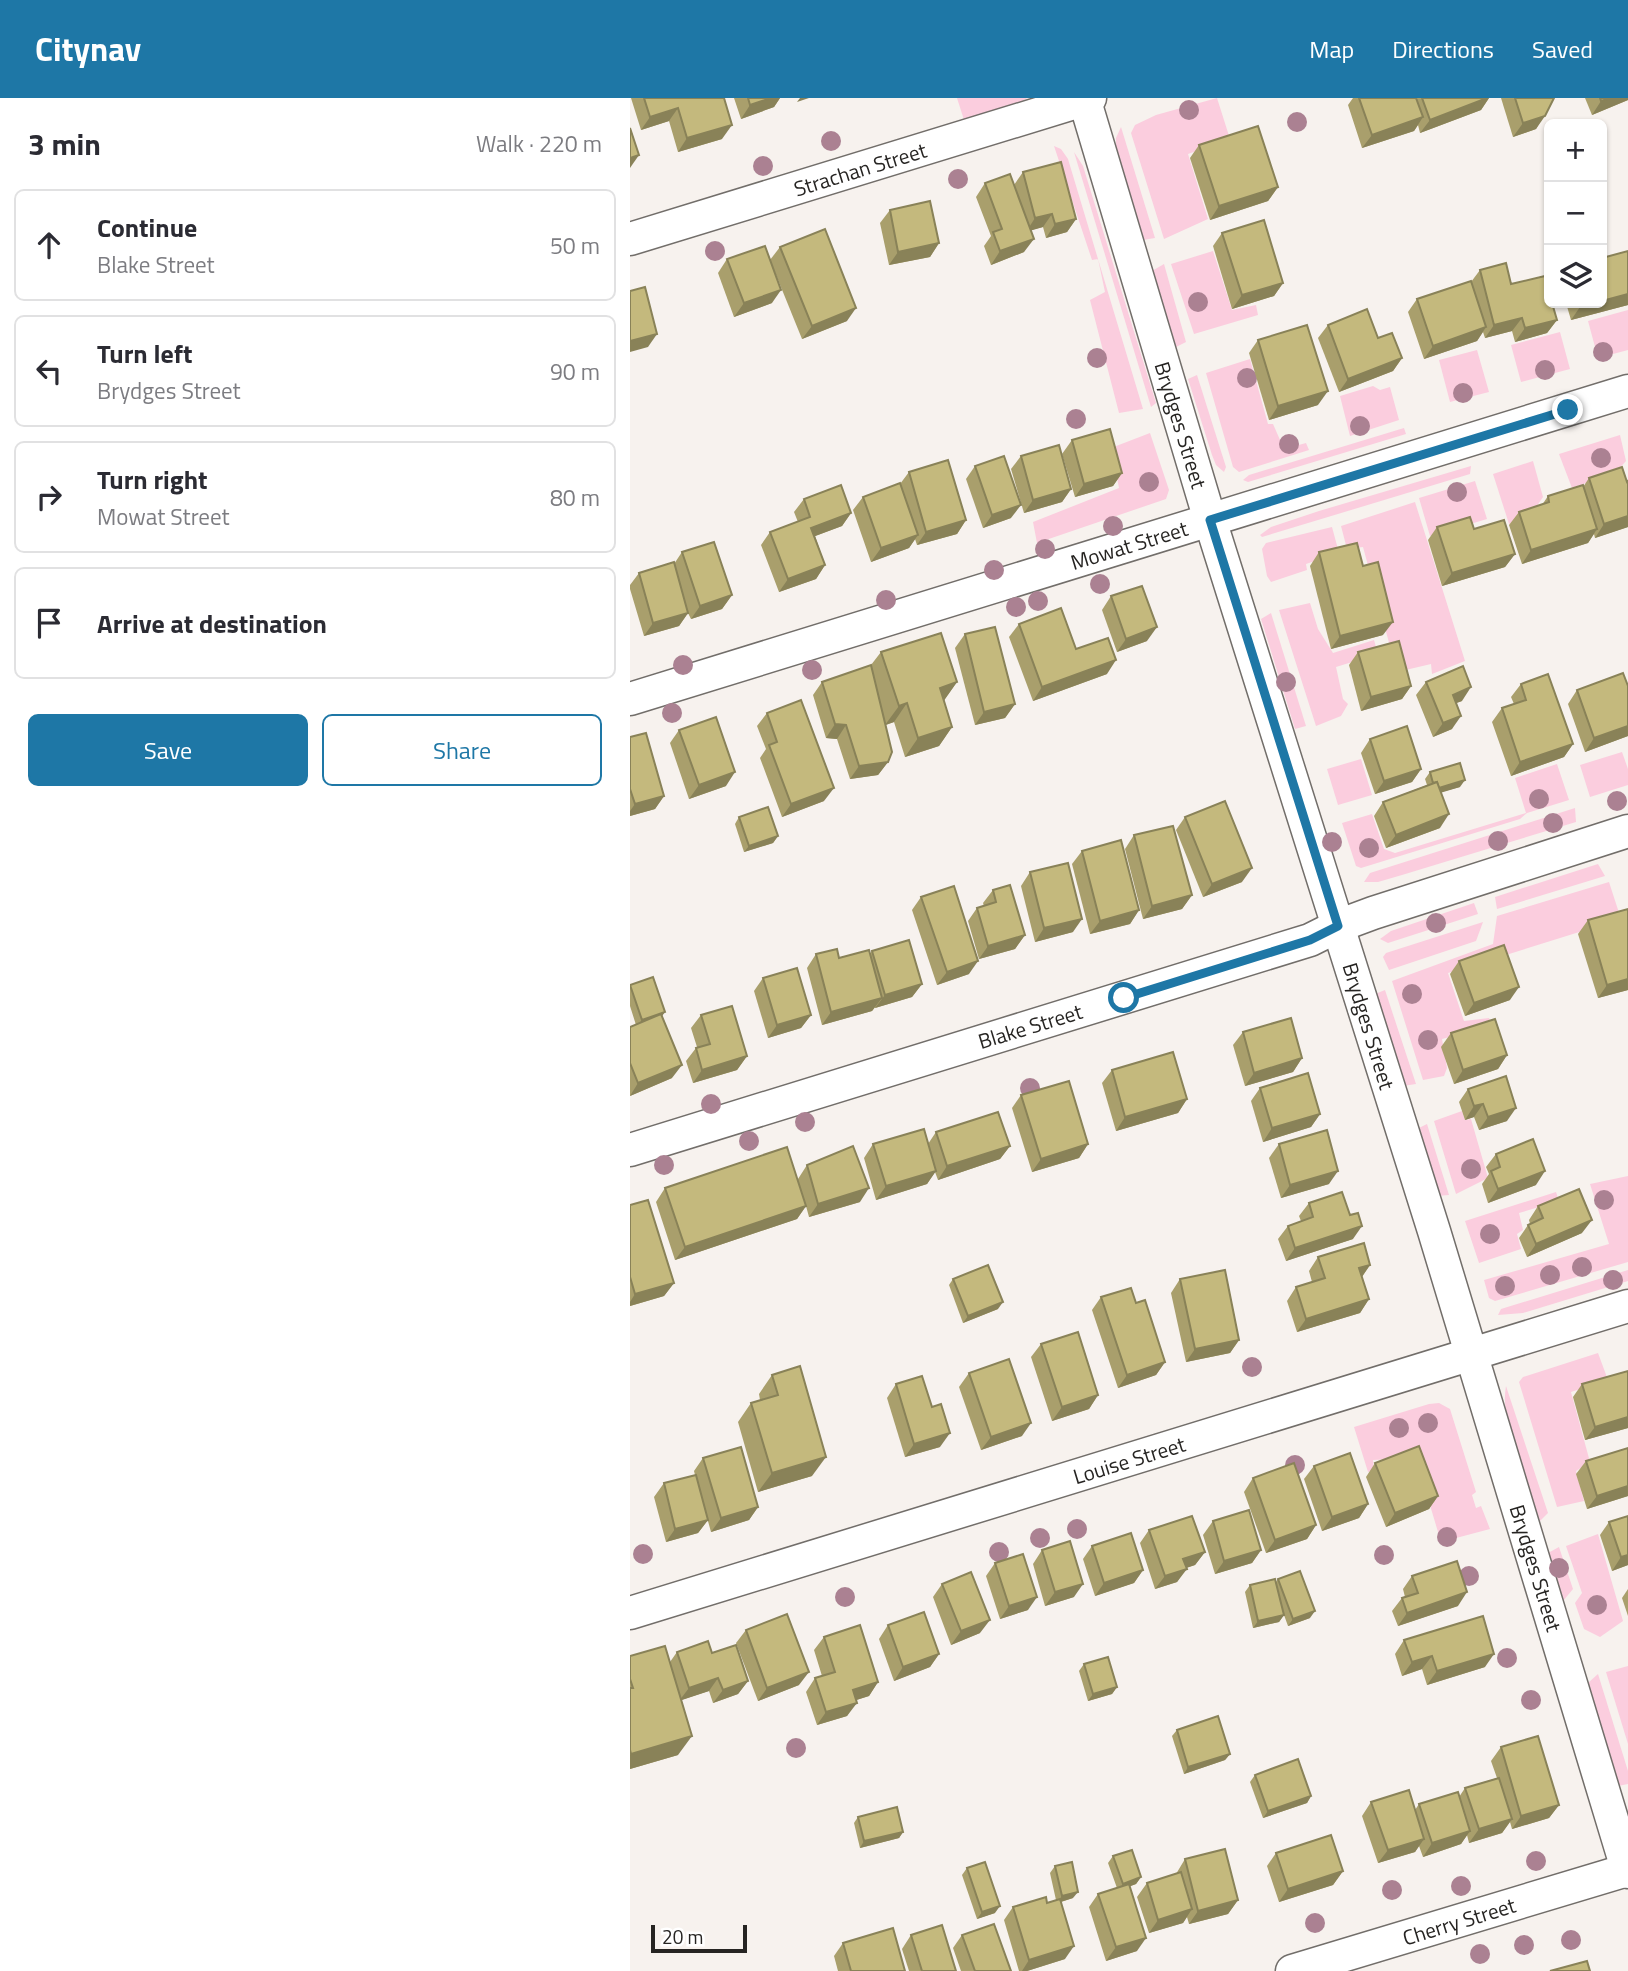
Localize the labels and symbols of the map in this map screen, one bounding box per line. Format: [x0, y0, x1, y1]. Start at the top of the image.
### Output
street label: Strachan Street [790, 133, 931, 204]
street label: Brydges Street [1147, 358, 1216, 493]
route end [1552, 394, 1583, 425]
street label: Mowat Street [1066, 512, 1192, 578]
street label: Brydges Street [1335, 959, 1404, 1094]
route start [1108, 982, 1139, 1013]
street label: Blake Street [974, 995, 1087, 1057]
street label: Louise Street [1069, 1428, 1190, 1492]
street label: Brydges Street [1502, 1501, 1571, 1636]
street label: Cherry Street [1398, 1888, 1520, 1953]
scale bar [651, 1922, 747, 1954]

